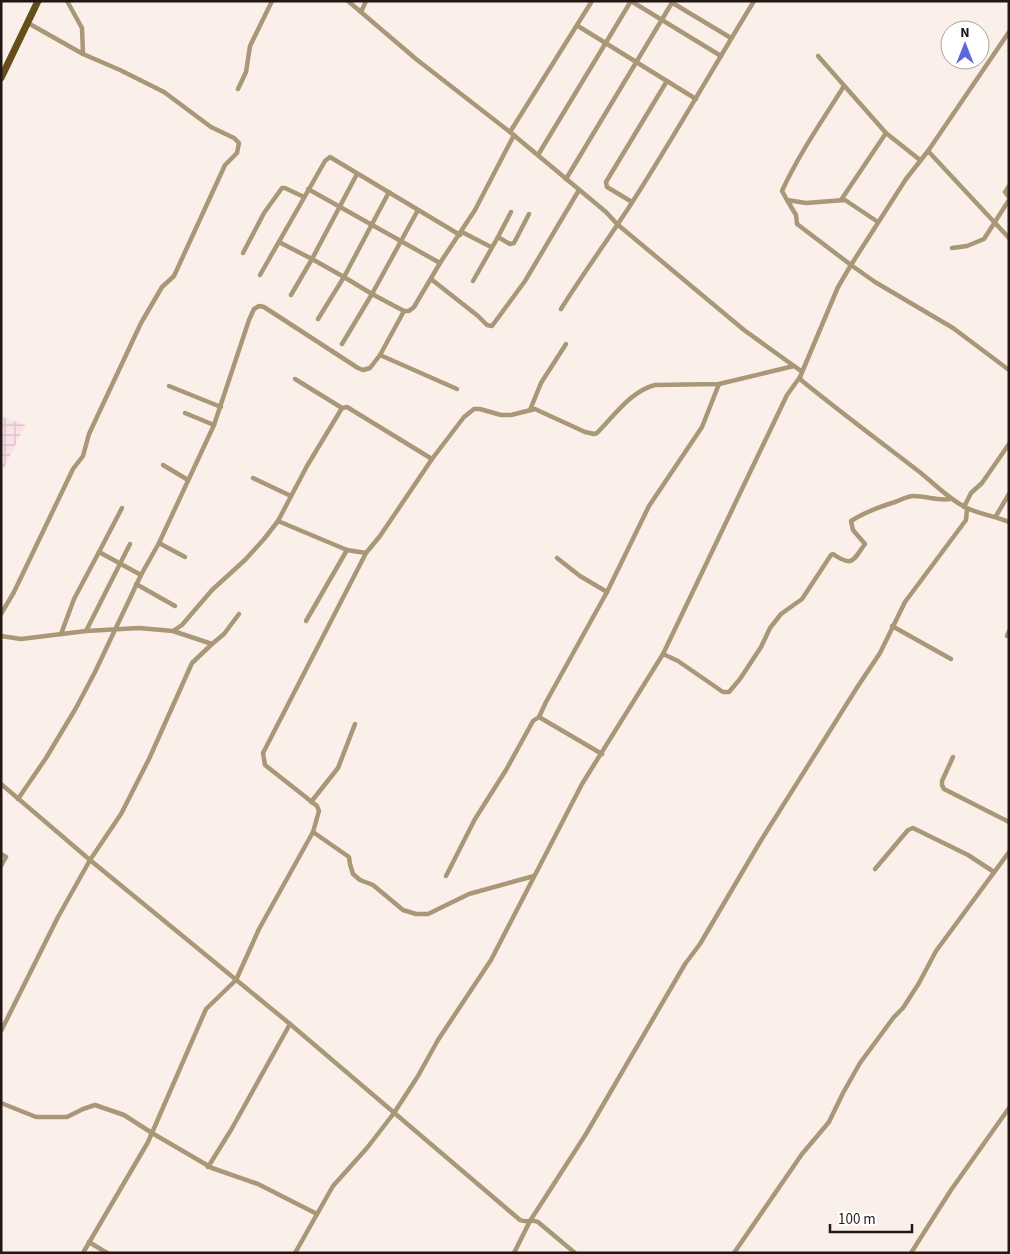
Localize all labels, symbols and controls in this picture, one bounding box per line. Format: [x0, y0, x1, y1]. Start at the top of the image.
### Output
north arrow [940, 20, 990, 70]
text: N [960, 23, 970, 43]
scale bar [830, 1202, 912, 1234]
text: 100 m [838, 1209, 876, 1230]

